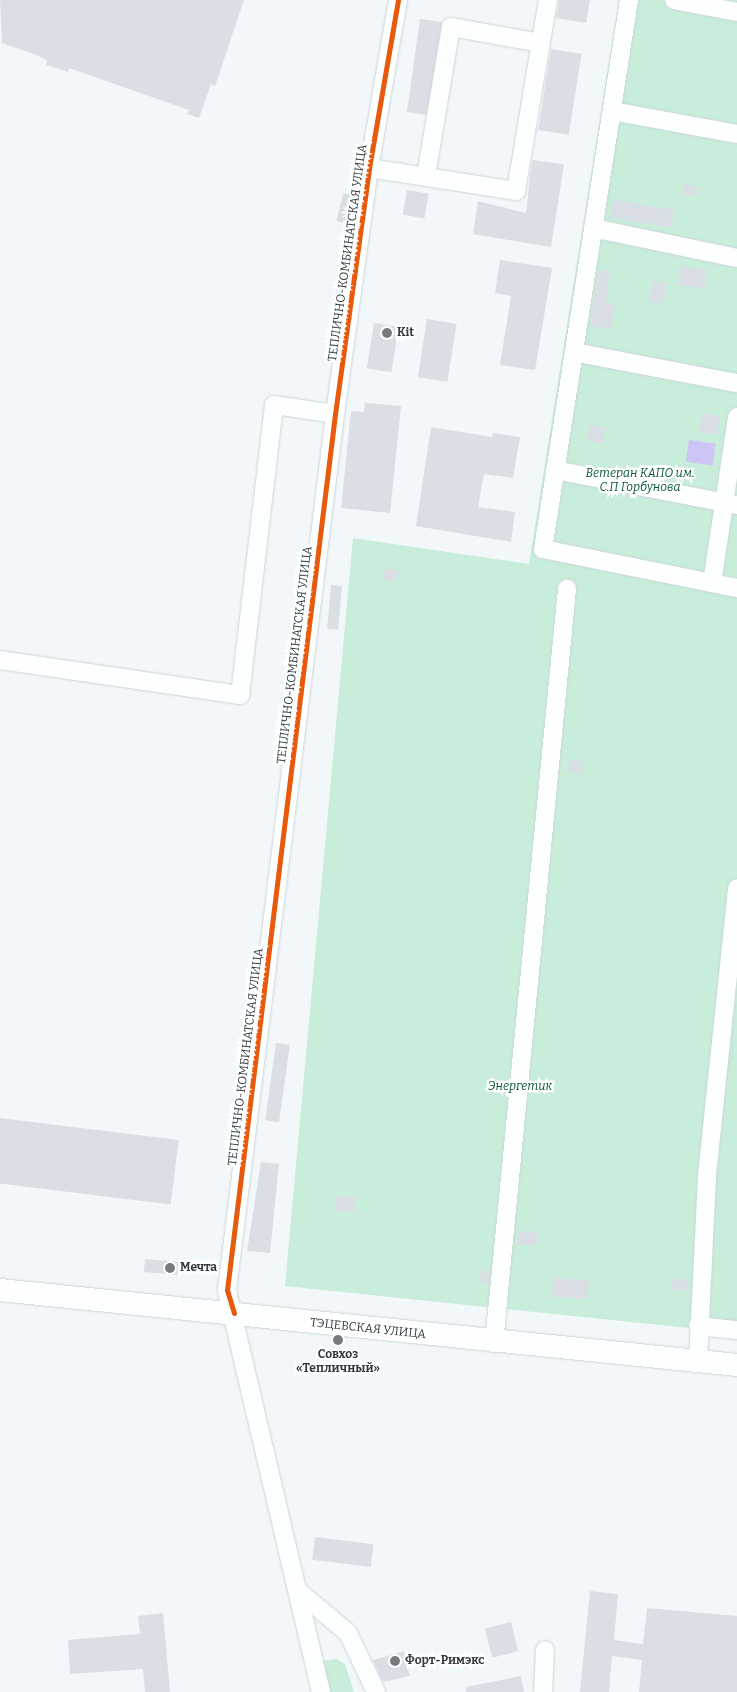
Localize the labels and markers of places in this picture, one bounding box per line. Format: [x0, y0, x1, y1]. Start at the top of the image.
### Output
place label: Kit [397, 326, 414, 340]
marker: Kit [381, 327, 393, 339]
place label: Мечта [180, 1261, 217, 1275]
marker: Мечта [164, 1262, 176, 1274]
marker: Совхоз «Тепличный» [332, 1334, 344, 1346]
place label: Совхоз «Тепличный» [296, 1348, 380, 1376]
place label: Форт-Римэкс [405, 1654, 484, 1668]
marker: Форт-Римэкс [389, 1655, 401, 1667]

